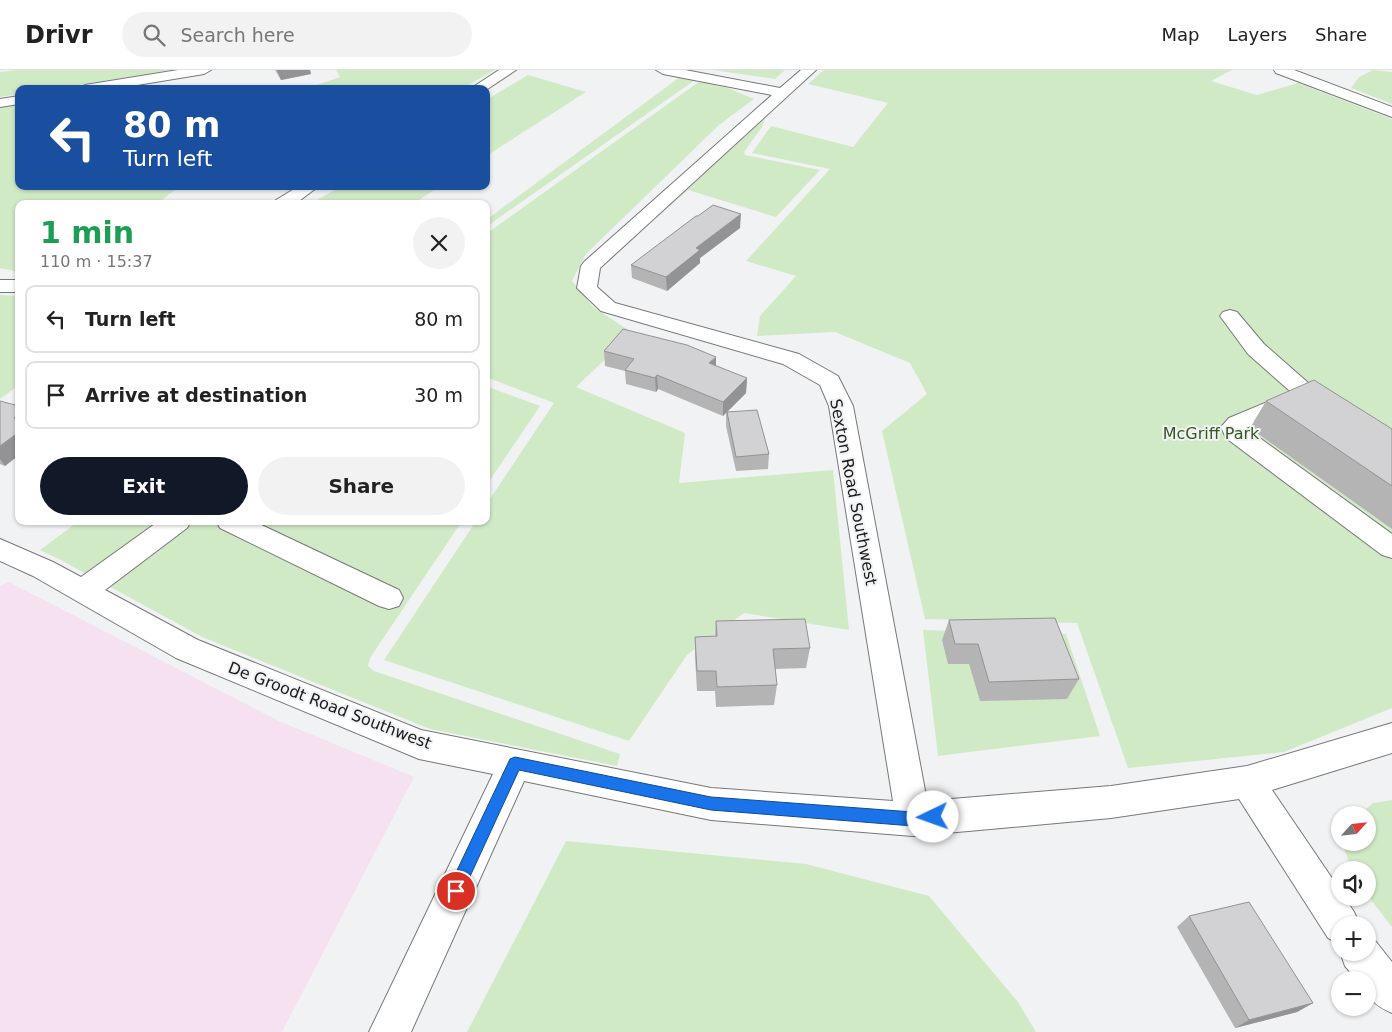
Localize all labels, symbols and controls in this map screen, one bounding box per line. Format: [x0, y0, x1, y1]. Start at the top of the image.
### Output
search box [122, 12, 472, 57]
text: Drivr [25, 21, 92, 49]
icon: search [140, 21, 168, 49]
text: Search here [180, 24, 295, 46]
text: Map [1161, 24, 1199, 45]
text: Layers [1227, 24, 1287, 45]
text: Share [1315, 24, 1367, 45]
icon: left [40, 105, 105, 170]
text: 80 m [123, 105, 220, 145]
text: Turn left [123, 146, 212, 171]
text: 1 min [40, 215, 134, 250]
button: close [413, 217, 465, 269]
text: 110 m · 15:37 [40, 252, 153, 271]
icon: left [42, 305, 70, 333]
text: Turn left [85, 308, 176, 330]
text: 80 m [414, 308, 463, 330]
icon: arrive [42, 381, 70, 409]
text: Arrive at destination [85, 384, 307, 406]
text: 30 m [414, 384, 463, 406]
street label: Sexton Road Southwest [826, 397, 881, 587]
park label: McGriff Park [1163, 424, 1260, 443]
button: Exit [40, 457, 248, 515]
button: Share [258, 457, 465, 515]
street label: De Groodt Road Southwest [225, 658, 434, 753]
position arrow [906, 790, 958, 842]
north arrow [1331, 806, 1376, 851]
map controls [1331, 806, 1376, 1016]
button: sound [1331, 861, 1376, 906]
pin [435, 870, 477, 912]
icon: arrive [442, 877, 470, 905]
button: + [1331, 916, 1376, 961]
button: − [1331, 971, 1376, 1016]

